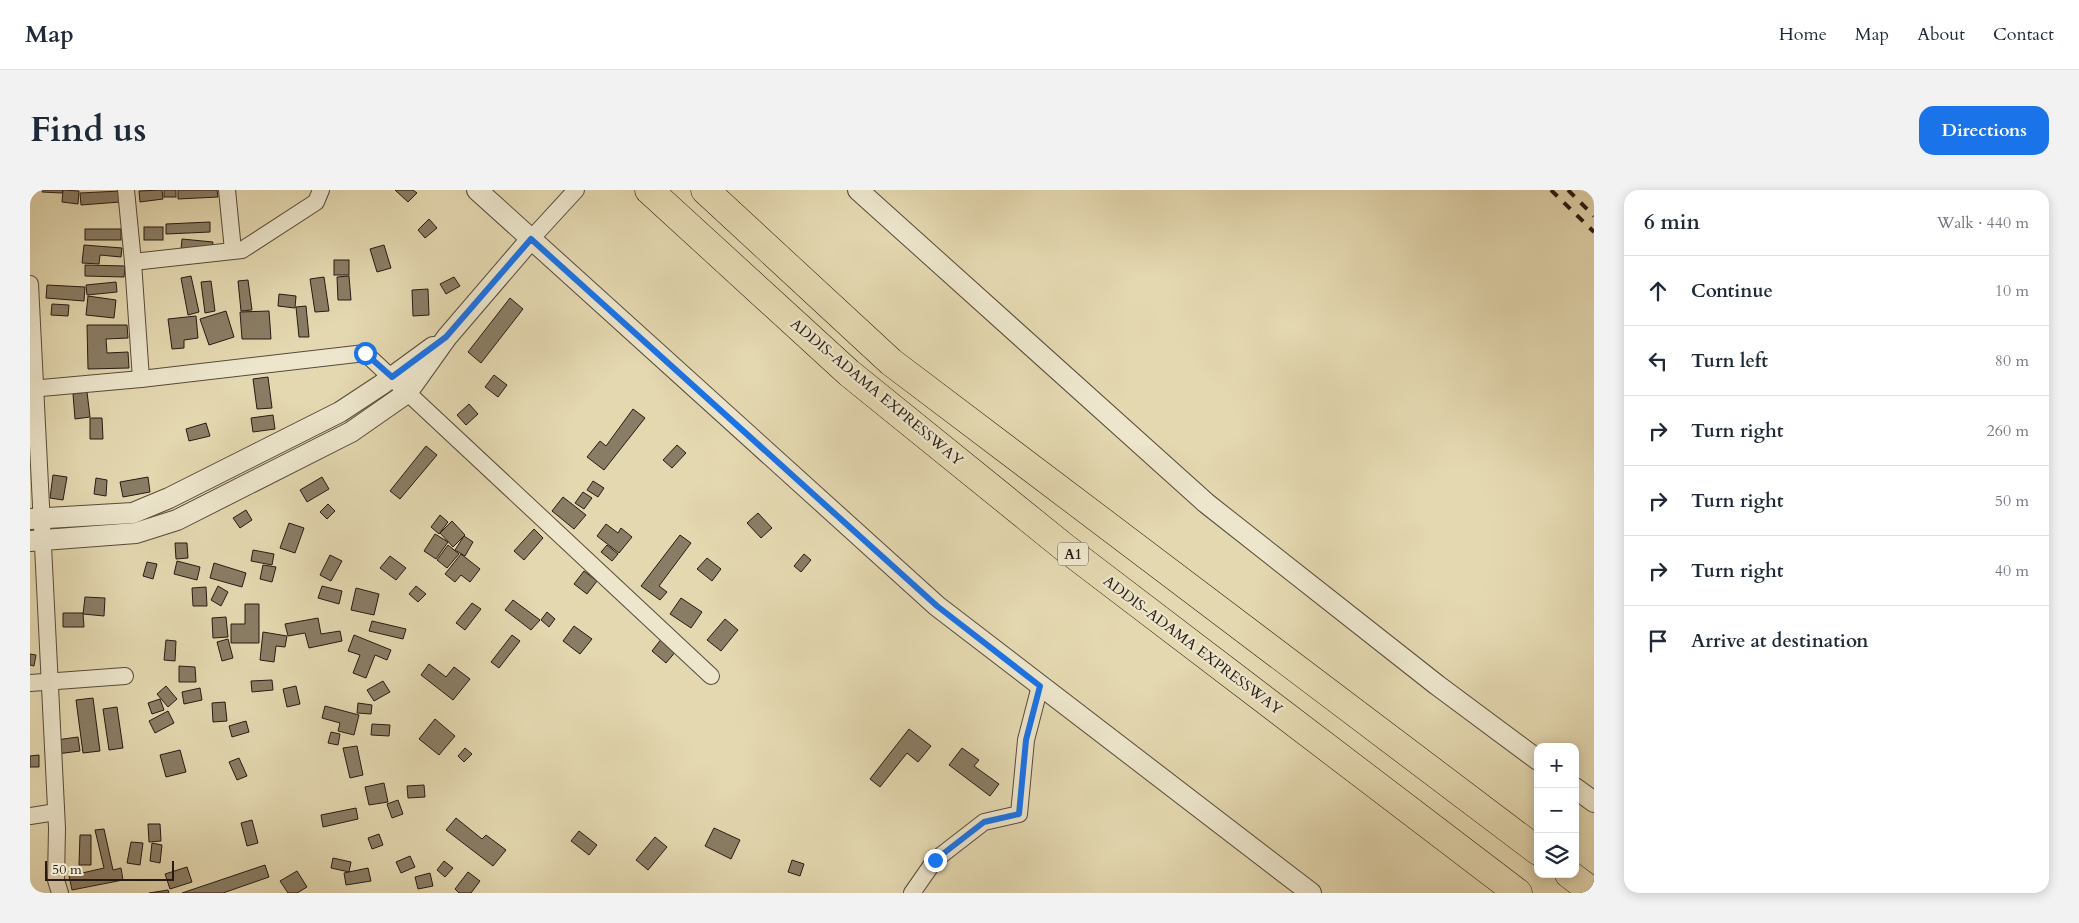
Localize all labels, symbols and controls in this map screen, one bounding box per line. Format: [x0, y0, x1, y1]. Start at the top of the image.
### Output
text: Map [25, 18, 74, 51]
text: Home [1779, 22, 1827, 47]
text: Map [1855, 22, 1889, 47]
text: About [1917, 22, 1965, 47]
text: Contact [1993, 22, 2054, 47]
text: Find us [30, 106, 146, 154]
button: Directions [1919, 106, 2049, 155]
text: 6 min [1644, 208, 1700, 237]
text: Walk · 440 m [1937, 212, 2029, 234]
icon: ahead [1644, 277, 1672, 305]
text: Continue [1691, 278, 1773, 304]
text: 10 m [1995, 280, 2029, 302]
street label: ADDIS-ADAMA EXPRESSWAY [786, 314, 968, 471]
route start [354, 342, 377, 365]
icon: left [1644, 347, 1672, 375]
text: Turn left [1691, 348, 1768, 374]
text: 80 m [1995, 350, 2029, 372]
icon: right [1644, 417, 1672, 445]
text: Turn right [1691, 418, 1783, 444]
text: 260 m [1987, 420, 2029, 442]
icon: right [1644, 487, 1672, 515]
text: Turn right [1691, 488, 1783, 514]
text: 50 m [1995, 490, 2029, 512]
road number: A1 [1058, 542, 1088, 566]
icon: right [1644, 557, 1672, 585]
text: Turn right [1691, 558, 1783, 584]
text: 40 m [1995, 560, 2029, 582]
street label: ADDIS-ADAMA EXPRESSWAY [1099, 571, 1287, 720]
icon: arrive [1644, 627, 1672, 655]
text: Arrive at destination [1691, 628, 1868, 654]
map controls [1534, 743, 1579, 878]
button: + [1534, 743, 1579, 788]
button: − [1534, 788, 1579, 833]
button: layers [1534, 833, 1579, 878]
route end [924, 849, 947, 872]
scale bar [45, 858, 174, 881]
text: 50 m [52, 860, 82, 879]

